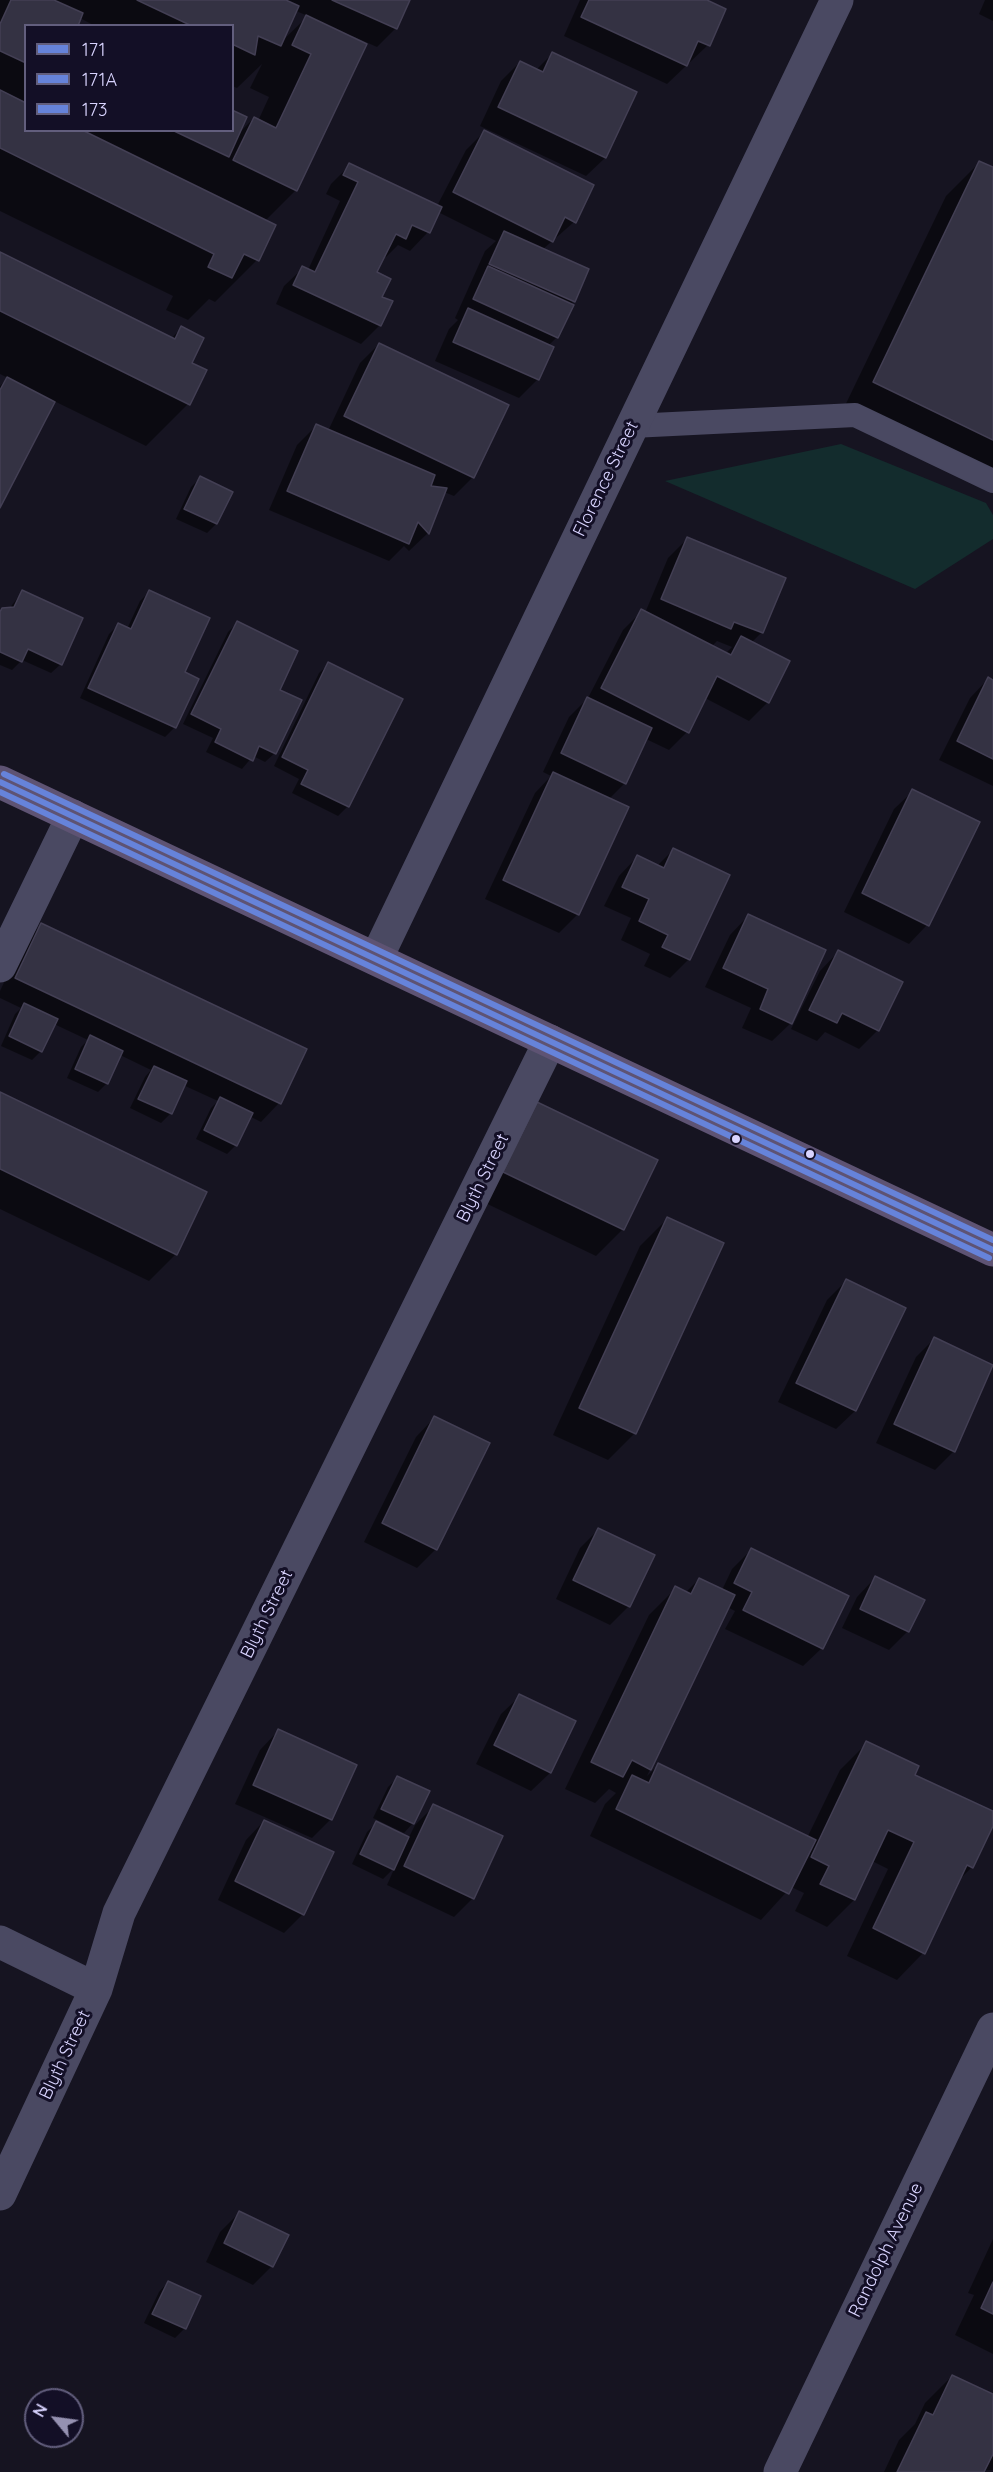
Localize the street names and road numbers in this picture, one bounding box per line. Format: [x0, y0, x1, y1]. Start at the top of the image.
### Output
street label: Florence Street [569, 418, 643, 540]
street label: Blyth Street [452, 1130, 514, 1226]
street label: Blyth Street [236, 1566, 298, 1662]
street label: Blyth Street [35, 2007, 95, 2103]
street label: Randolph Avenue [844, 2179, 928, 2321]

